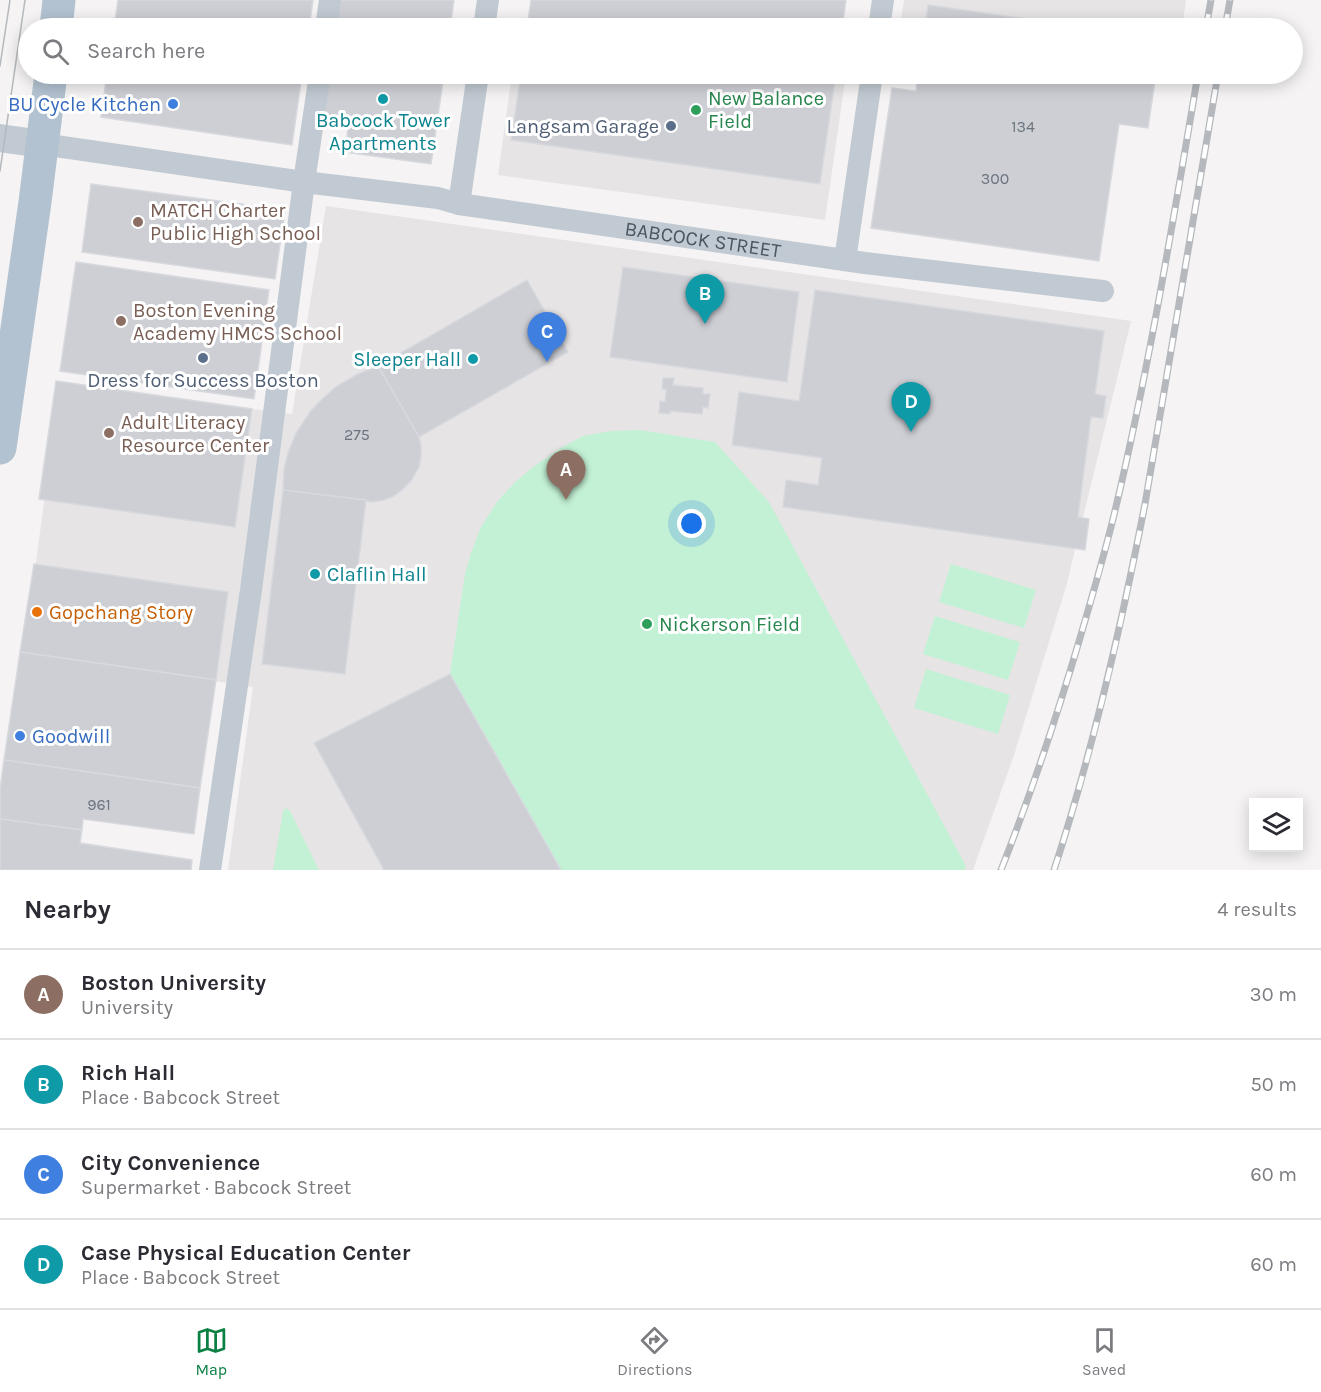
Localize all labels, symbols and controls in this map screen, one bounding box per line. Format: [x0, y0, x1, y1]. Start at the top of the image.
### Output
search box [18, 18, 1303, 84]
icon: search [39, 35, 72, 68]
text: Search here [87, 38, 205, 64]
place label: New Balance Field [708, 87, 824, 133]
marker: Babcock Tower Apartments [376, 92, 390, 106]
place label: BU Cycle Kitchen [8, 93, 161, 116]
marker: BU Cycle Kitchen [166, 97, 180, 111]
marker: New Balance Field [689, 103, 703, 117]
place label: Babcock Tower Apartments [316, 109, 451, 155]
place label: Langsam Garage [507, 115, 659, 138]
house number: 134 [1011, 117, 1035, 136]
marker: Langsam Garage [664, 119, 678, 133]
house number: 300 [981, 169, 1009, 188]
place label: MATCH Charter Public High School [150, 199, 321, 245]
marker: MATCH Charter Public High School [131, 215, 145, 229]
street label: BABCOCK STREET [623, 217, 782, 263]
pin: B [686, 274, 724, 324]
place label: Boston Evening Academy HMCS School [133, 299, 342, 345]
pin: C [528, 312, 566, 362]
marker: Boston Evening Academy HMCS School [114, 314, 128, 328]
place label: Sleeper Hall [353, 348, 461, 371]
marker: Dress for Success Boston [196, 351, 210, 365]
marker: Sleeper Hall [466, 352, 480, 366]
place label: Dress for Success Boston [87, 369, 319, 392]
pin: D [892, 382, 930, 432]
place label: Adult Literacy Resource Center [121, 411, 270, 457]
house number: 275 [344, 425, 370, 444]
marker: Adult Literacy Resource Center [102, 426, 116, 440]
pin: A [546, 450, 586, 500]
your location [677, 509, 706, 538]
place label: Claflin Hall [327, 563, 427, 586]
marker: Claflin Hall [308, 567, 322, 581]
place label: Gopchang Story [49, 601, 193, 624]
marker: Gopchang Story [30, 605, 44, 619]
place label: Nickerson Field [659, 613, 800, 636]
marker: Nickerson Field [640, 617, 654, 631]
place label: Goodwill [32, 725, 110, 748]
marker: Goodwill [13, 729, 27, 743]
house number: 961 [87, 795, 111, 814]
map controls [1249, 798, 1303, 852]
button: layers [1249, 798, 1303, 852]
text: Nearby [24, 894, 111, 925]
text: 4 results [1217, 898, 1297, 921]
text: Boston University [81, 970, 266, 996]
text: A [37, 983, 50, 1006]
text: 30 m [1250, 983, 1297, 1006]
text: University [81, 996, 173, 1019]
text: Rich Hall [81, 1060, 175, 1086]
text: B [37, 1073, 50, 1096]
text: 50 m [1250, 1073, 1297, 1096]
text: Place · Babcock Street [81, 1086, 280, 1109]
text: City Convenience [81, 1150, 260, 1176]
text: C [37, 1163, 50, 1186]
text: 60 m [1250, 1163, 1297, 1186]
text: Supermarket · Babcock Street [81, 1176, 351, 1199]
text: Case Physical Education Center [81, 1240, 410, 1266]
text: D [37, 1253, 50, 1276]
text: 60 m [1250, 1253, 1297, 1276]
text: Place · Babcock Street [81, 1266, 280, 1289]
tab: Map [195, 1324, 228, 1379]
tab: Directions [617, 1324, 692, 1379]
tab: Saved [1082, 1324, 1126, 1379]

